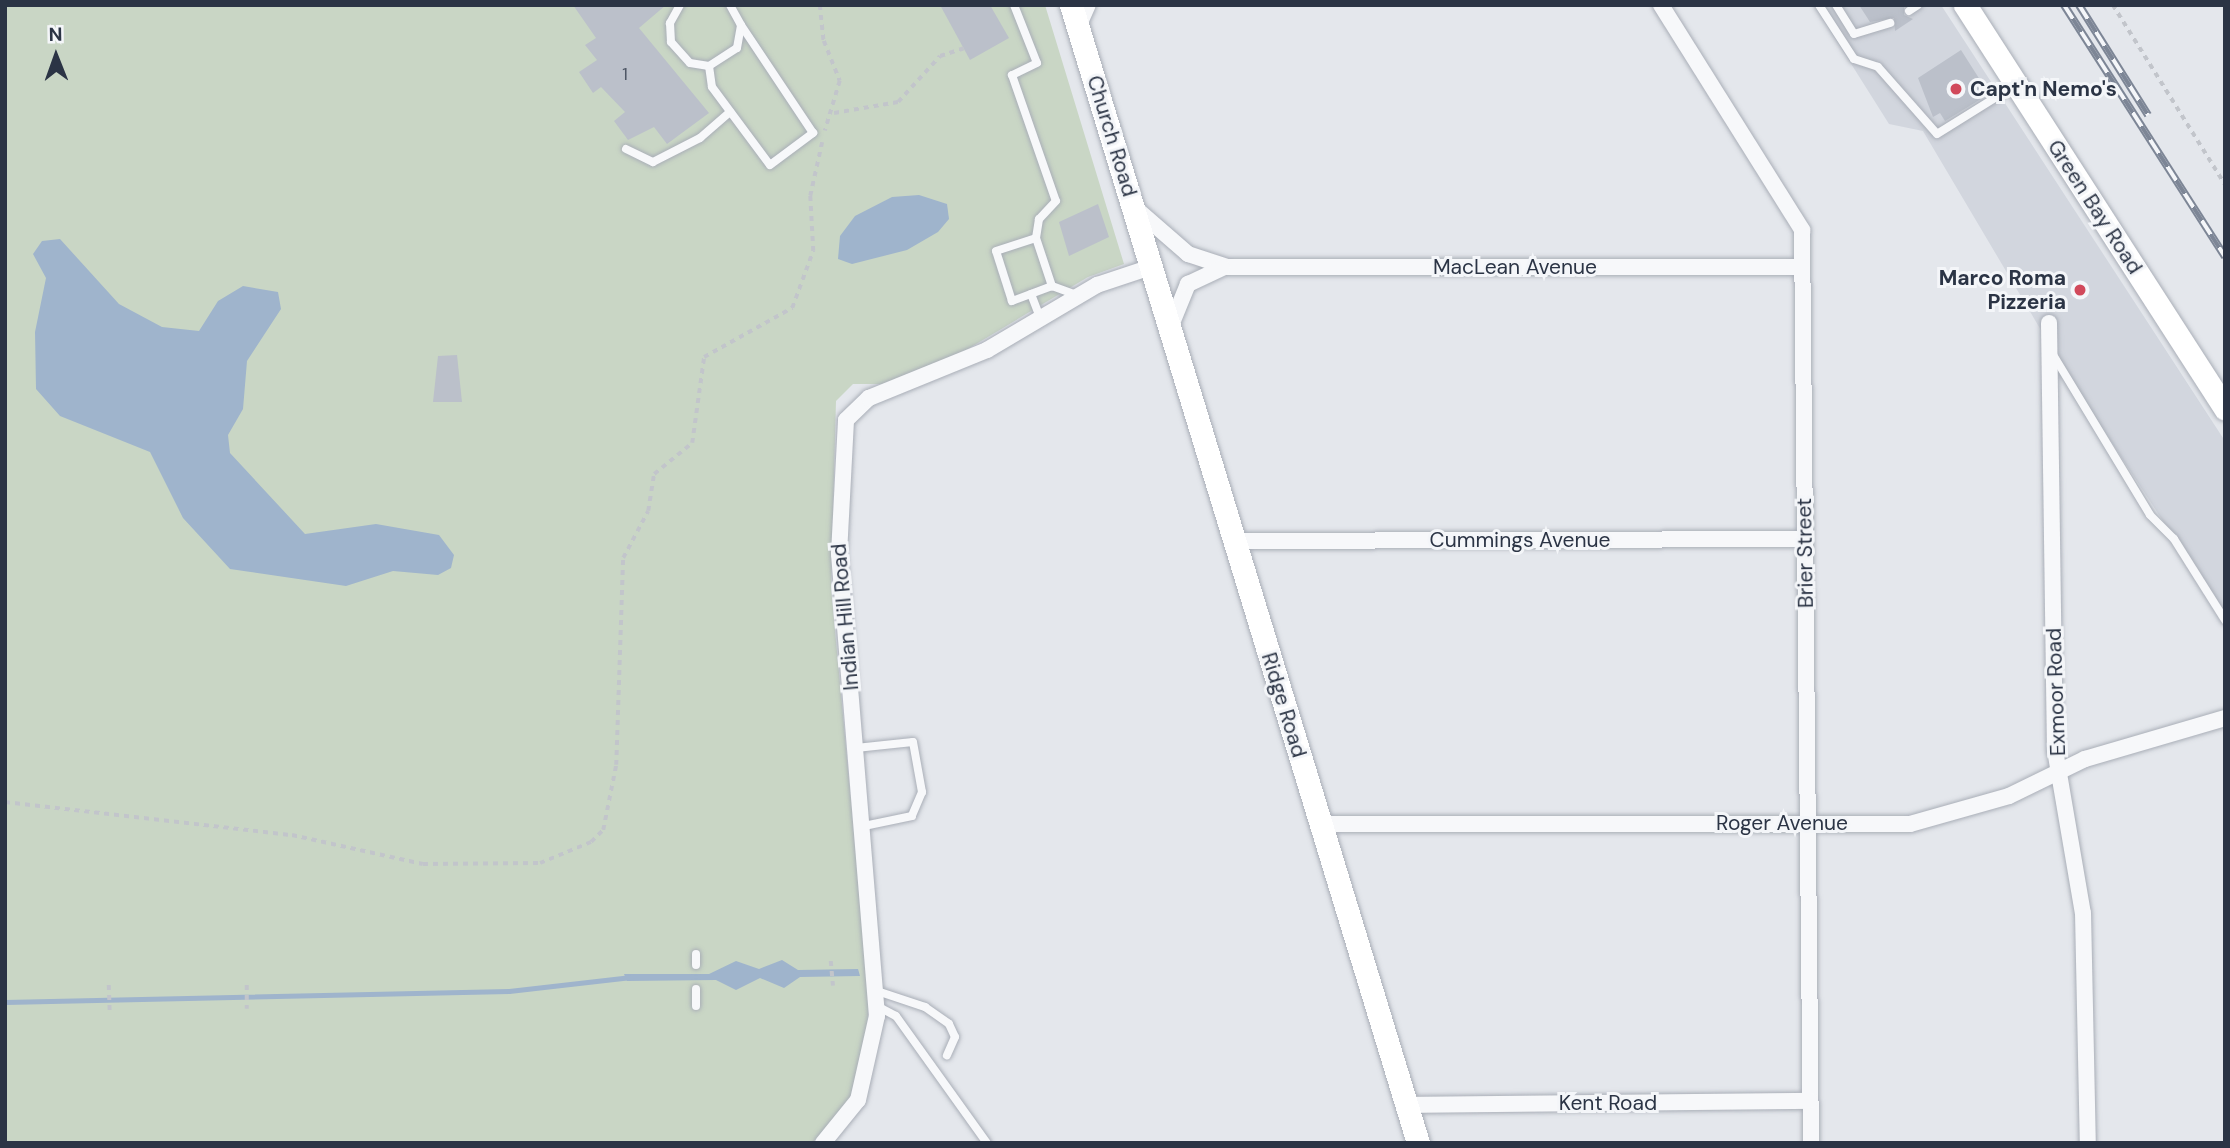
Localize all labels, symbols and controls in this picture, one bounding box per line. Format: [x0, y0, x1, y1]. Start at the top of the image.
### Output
north arrow [21, 21, 91, 91]
text: N [48, 22, 63, 47]
house number: 1 [622, 63, 628, 85]
street label: Church Road [1082, 73, 1142, 199]
place label: Capt'n Nemo's [1970, 76, 2117, 102]
marker: Capt'n Nemo's [1948, 81, 1964, 97]
street label: Green Bay Road [2042, 135, 2148, 279]
street label: MacLean Avenue [1433, 254, 1597, 280]
place label: Marco Roma Pizzeria [1939, 265, 2066, 315]
marker: Marco Roma Pizzeria [2072, 282, 2088, 298]
street label: Brier Street [1791, 498, 1819, 608]
street label: Cummings Avenue [1430, 527, 1610, 553]
street label: Indian Hill Road [826, 542, 864, 692]
street label: Exmoor Road [2041, 628, 2071, 756]
street label: Ridge Road [1256, 649, 1312, 761]
street label: Roger Avenue [1716, 810, 1848, 836]
street label: Kent Road [1559, 1090, 1657, 1116]

